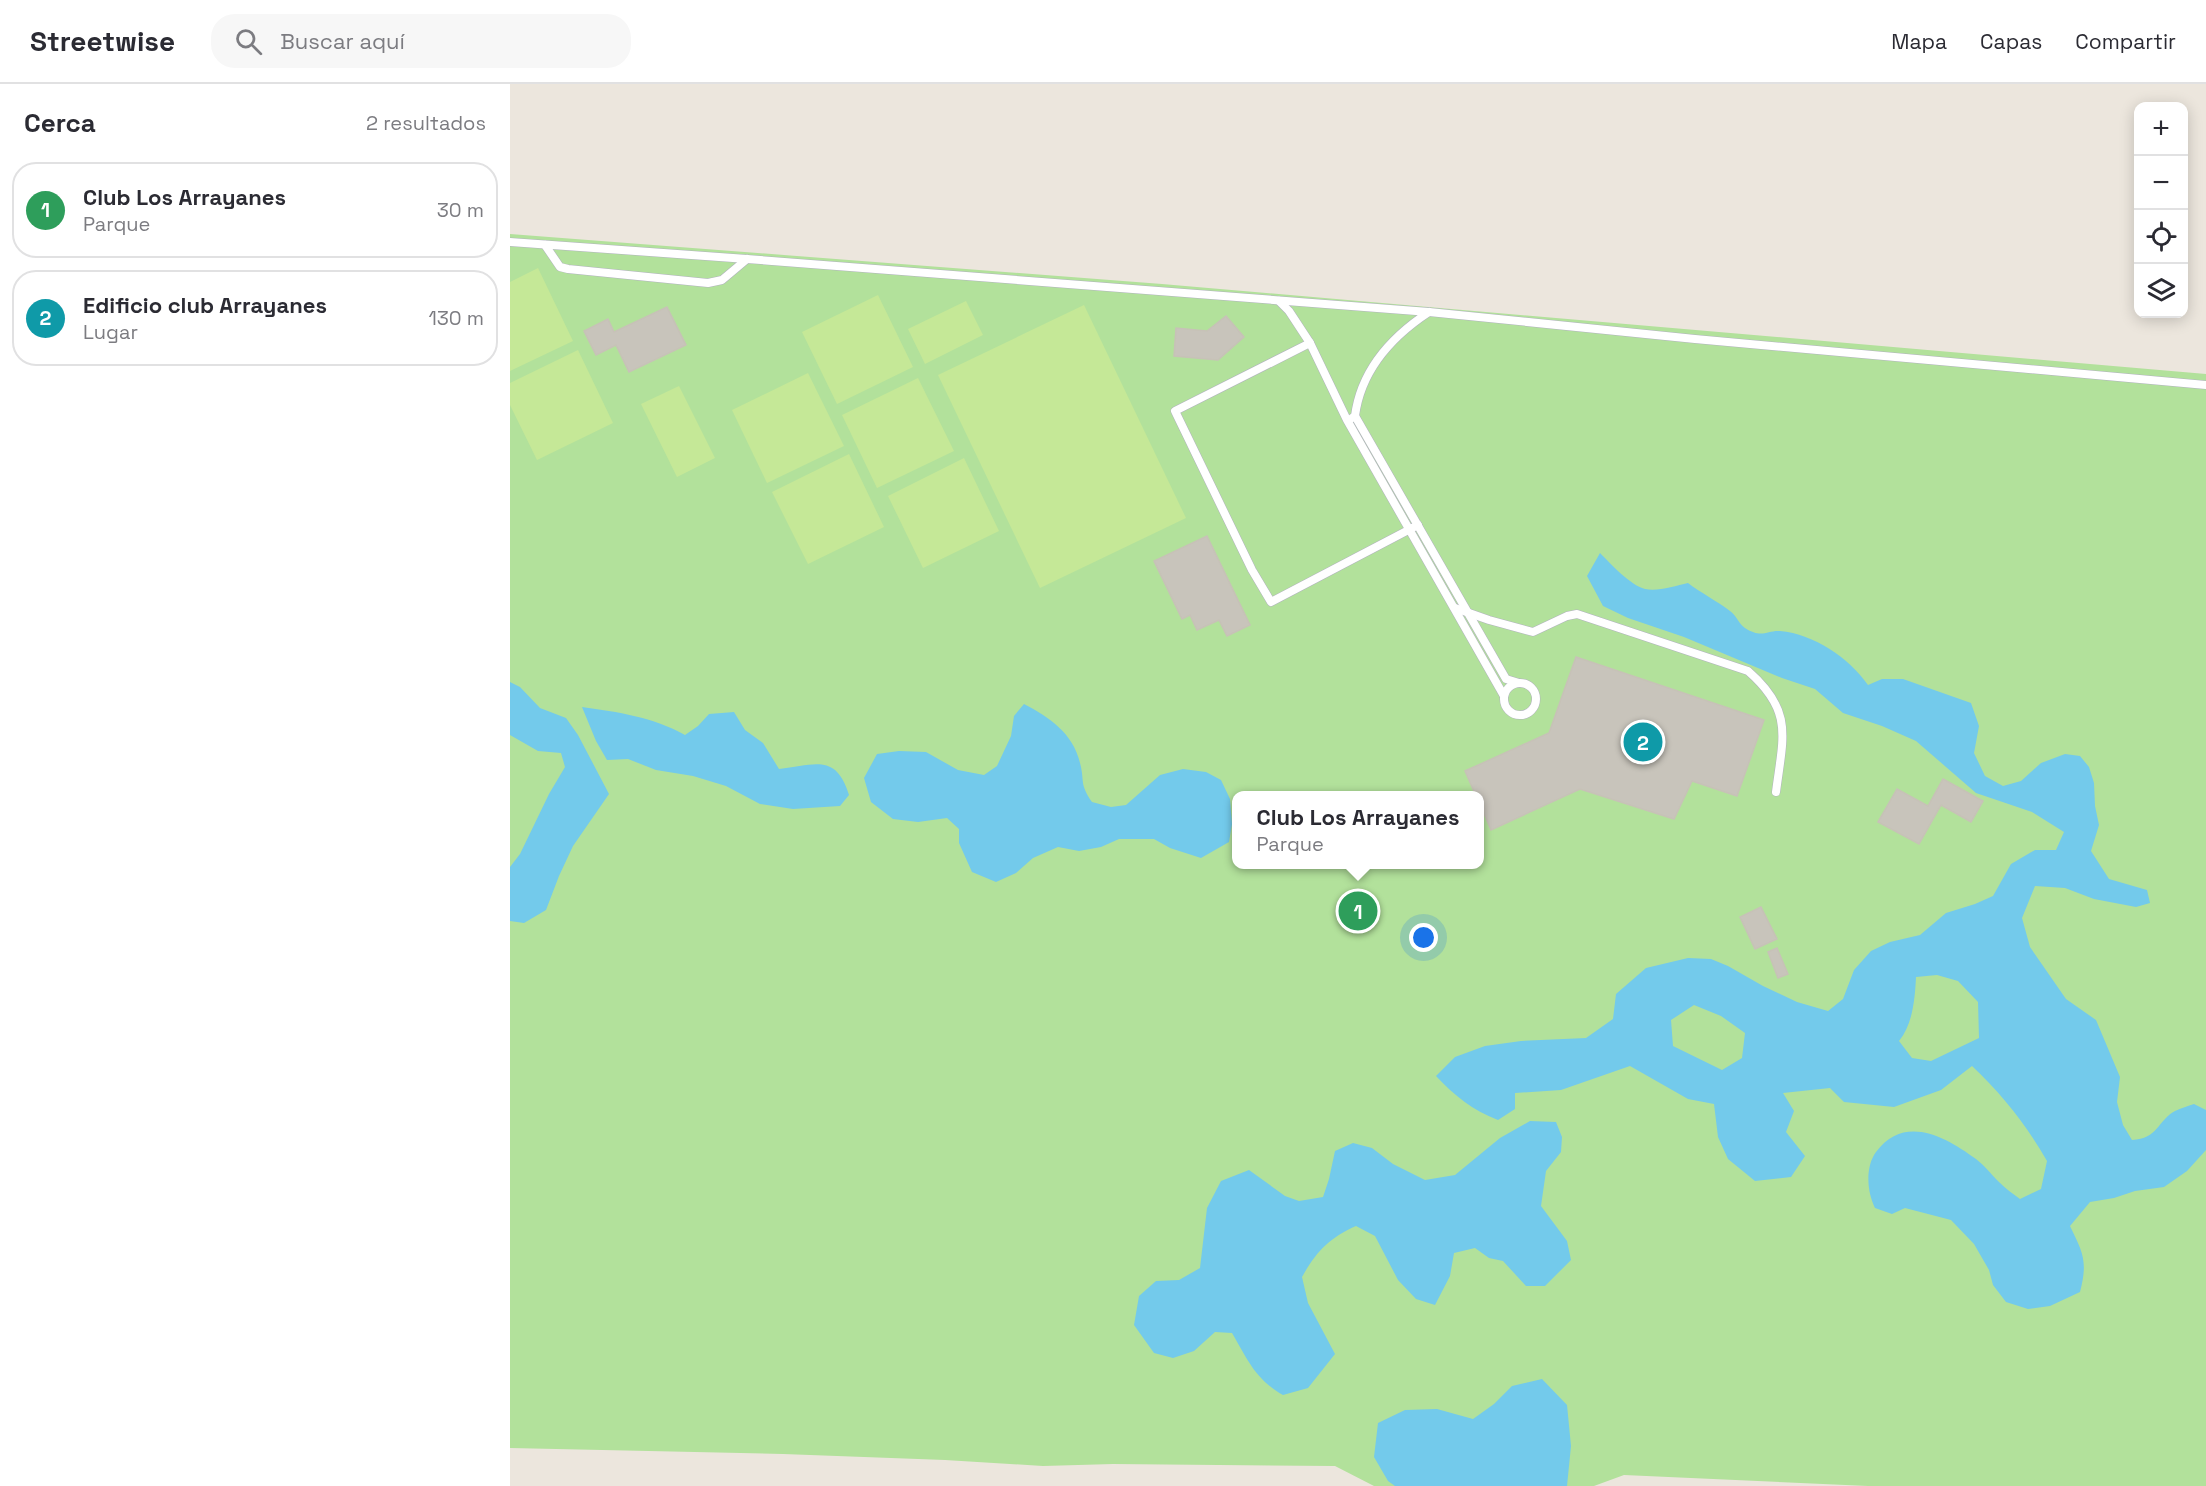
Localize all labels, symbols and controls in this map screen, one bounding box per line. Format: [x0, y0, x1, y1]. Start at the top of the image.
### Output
search box [211, 14, 631, 68]
text: Streetwise [30, 23, 175, 59]
icon: search [232, 25, 265, 58]
text: Buscar aquí [280, 27, 405, 55]
text: Mapa [1891, 28, 1947, 55]
text: Capas [1980, 28, 2042, 55]
text: Compartir [2075, 28, 2176, 55]
map controls [2134, 102, 2188, 318]
button: + [2134, 102, 2188, 156]
text: Cerca [24, 106, 96, 140]
text: 2 resultados [366, 110, 486, 136]
button: − [2134, 156, 2188, 210]
text: Club Los Arrayanes [83, 183, 286, 211]
text: 1 [41, 197, 50, 223]
text: 30 m [437, 197, 484, 223]
button: locate [2134, 210, 2188, 264]
text: Parque [83, 211, 150, 237]
button: layers [2134, 264, 2188, 318]
text: Edificio club Arrayanes [83, 291, 327, 319]
text: 2 [40, 305, 51, 331]
text: 130 m [428, 305, 484, 331]
text: Lugar [83, 319, 138, 345]
pin: 2 [1624, 720, 1662, 764]
popup [1232, 791, 1484, 869]
text: Club Los Arrayanes [1257, 803, 1460, 831]
text: Parque [1257, 831, 1324, 857]
pin: 1 [1338, 888, 1378, 934]
your location [1409, 923, 1438, 952]

